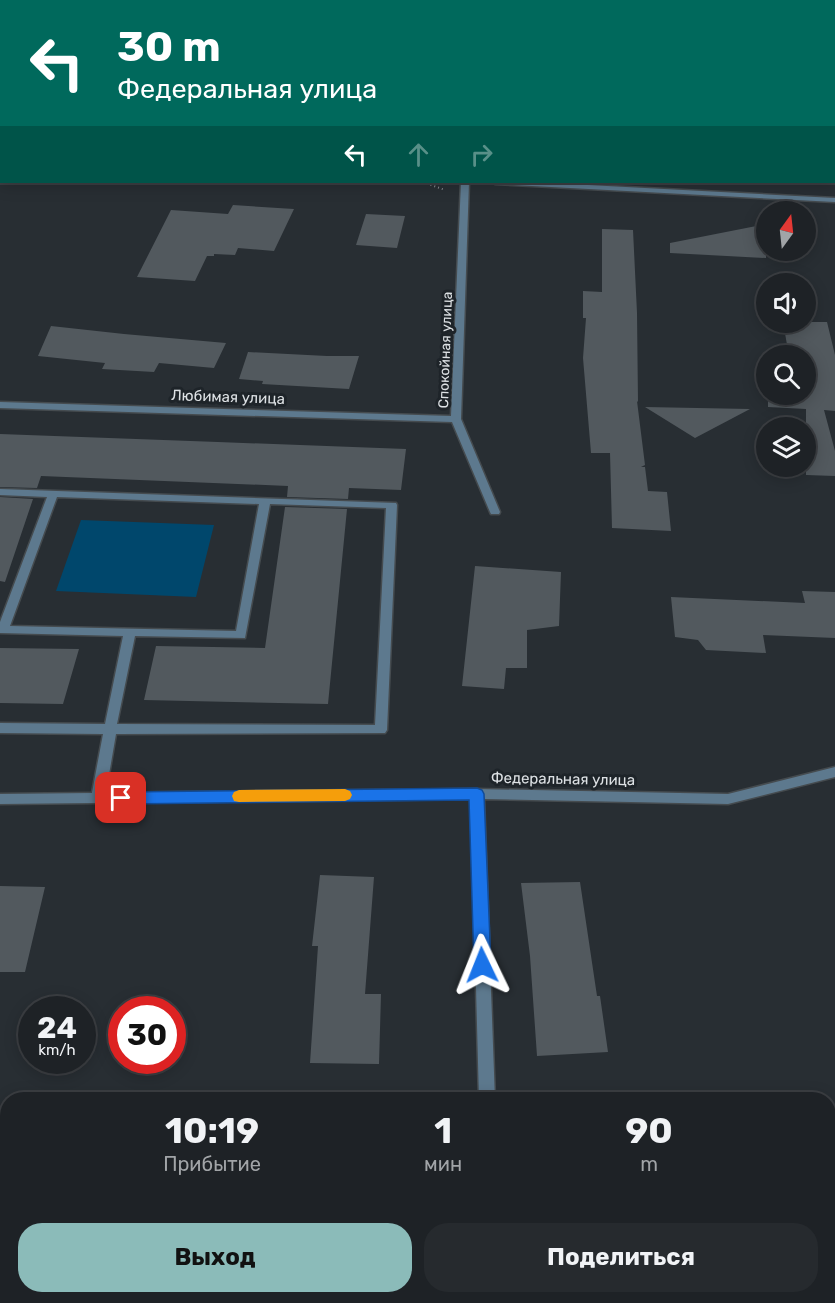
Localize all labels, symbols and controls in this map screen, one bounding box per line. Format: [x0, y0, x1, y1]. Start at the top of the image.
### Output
text: 30 m [117, 22, 221, 72]
icon: left [18, 24, 96, 102]
text: Федеральная улица [117, 73, 377, 105]
icon: left [339, 138, 372, 171]
icon: ahead [402, 138, 435, 171]
icon: right [465, 138, 498, 171]
north arrow [756, 201, 816, 261]
map controls [756, 201, 816, 477]
button: sound [756, 273, 816, 333]
street label: Спокойная улица [435, 291, 456, 409]
button: search [756, 345, 816, 405]
street label: Любимая улица [171, 386, 285, 408]
button: layers [756, 417, 816, 477]
street label: Федеральная улица [491, 769, 635, 789]
pin [95, 772, 146, 823]
icon: arrive [104, 781, 137, 814]
position arrow [450, 933, 514, 997]
speed limit sign: 30 [108, 996, 186, 1074]
text: 24 [37, 1010, 77, 1046]
text: km/h [38, 1041, 76, 1059]
text: 10:19 [165, 1109, 259, 1152]
text: 1 [434, 1109, 452, 1152]
text: 90 [625, 1109, 673, 1152]
text: Прибытие [163, 1152, 261, 1176]
text: мин [424, 1152, 462, 1176]
text: m [640, 1152, 658, 1176]
button: Выход [18, 1223, 412, 1292]
button: Поделиться [424, 1223, 818, 1292]

